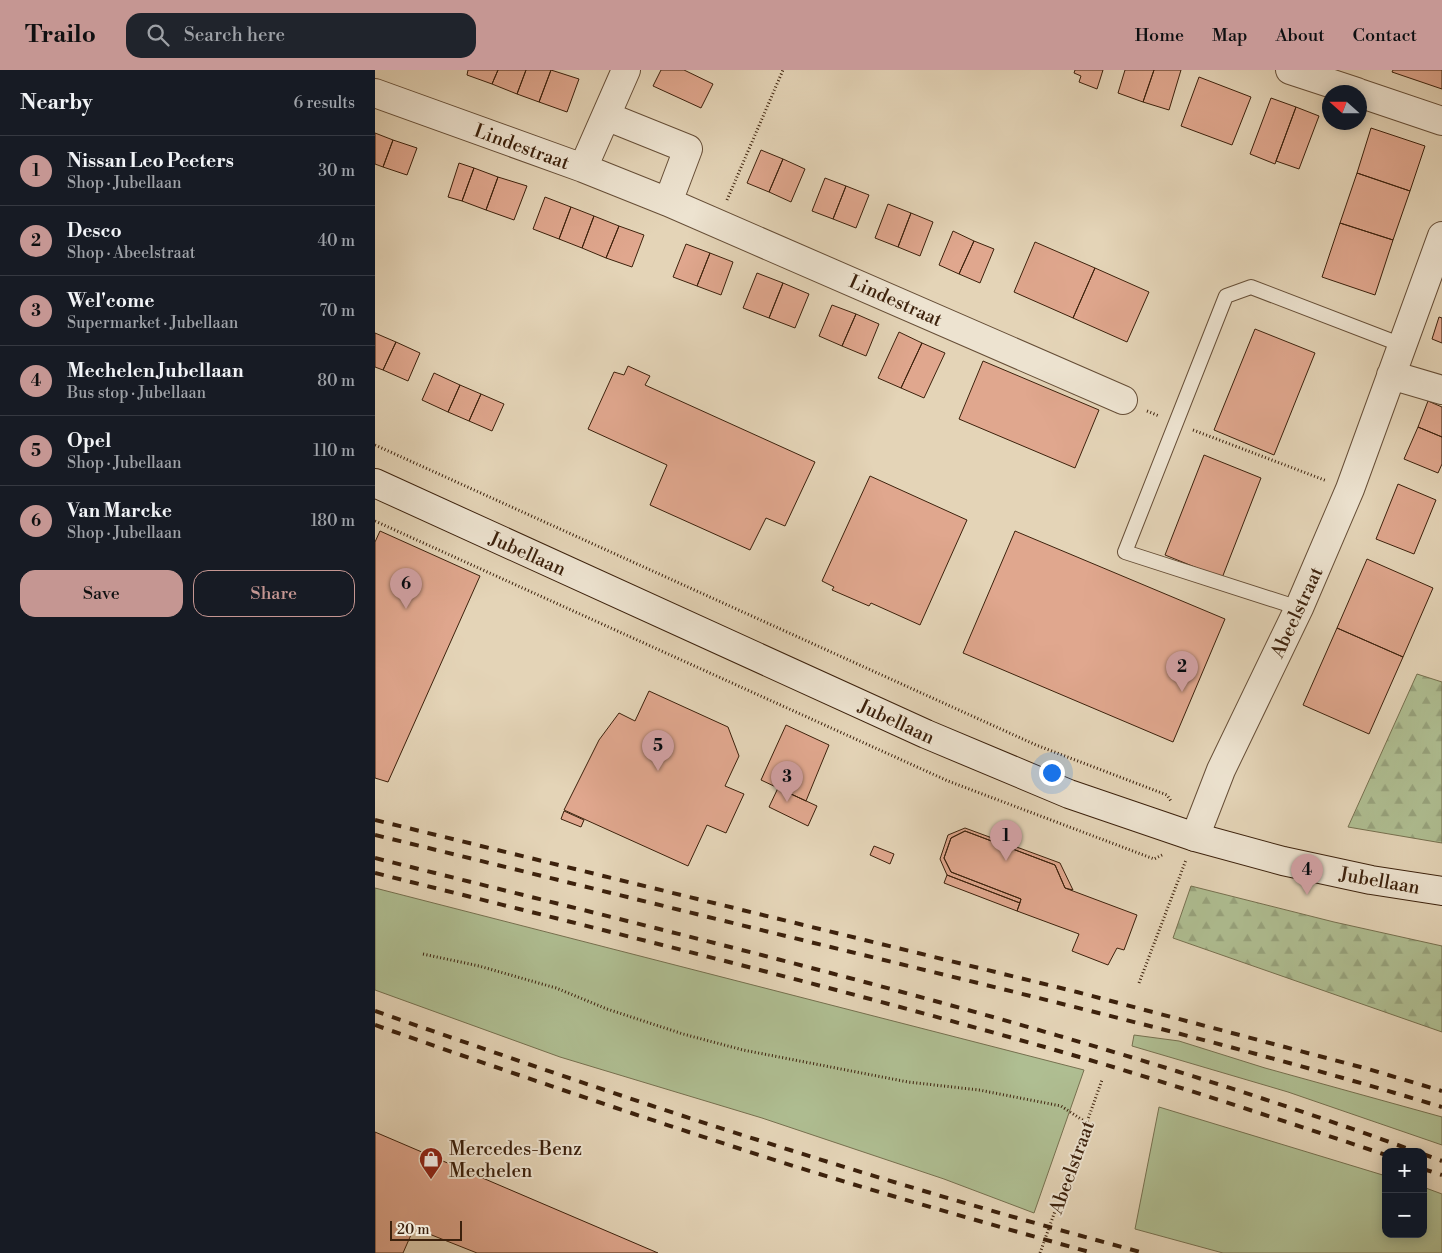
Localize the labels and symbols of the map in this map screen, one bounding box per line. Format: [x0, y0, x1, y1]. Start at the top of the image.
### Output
north arrow [1322, 85, 1367, 130]
street label: Lindestraat [471, 119, 573, 175]
street label: Lindestraat [845, 270, 946, 332]
street label: Jubellaan [485, 526, 570, 581]
street label: Abeelstraat [1265, 563, 1329, 663]
pin: 6 [390, 568, 422, 609]
pin: 2 [1166, 651, 1198, 692]
street label: Jubellaan [854, 693, 938, 750]
pin: 5 [642, 730, 674, 771]
your location [1039, 760, 1065, 786]
pin: 3 [771, 761, 803, 802]
pin: 1 [990, 820, 1022, 861]
pin: 4 [1291, 854, 1323, 895]
street label: Jubellaan [1337, 862, 1422, 900]
street label: Abeelstraat [1044, 1117, 1100, 1218]
place label: Mercedes-Benz Mechelen [449, 1137, 582, 1183]
shop icon: Mercedes-Benz Mechelen [418, 1146, 444, 1180]
scale bar [390, 1218, 463, 1241]

